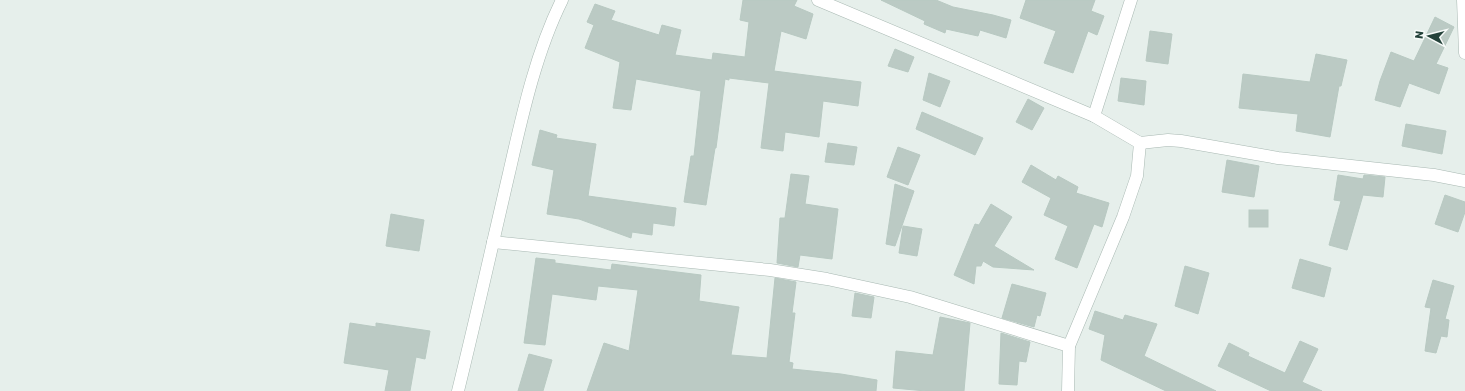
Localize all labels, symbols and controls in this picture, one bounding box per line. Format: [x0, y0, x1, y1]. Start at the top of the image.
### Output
north arrow [1409, 16, 1449, 56]
text: N [1413, 30, 1427, 40]

